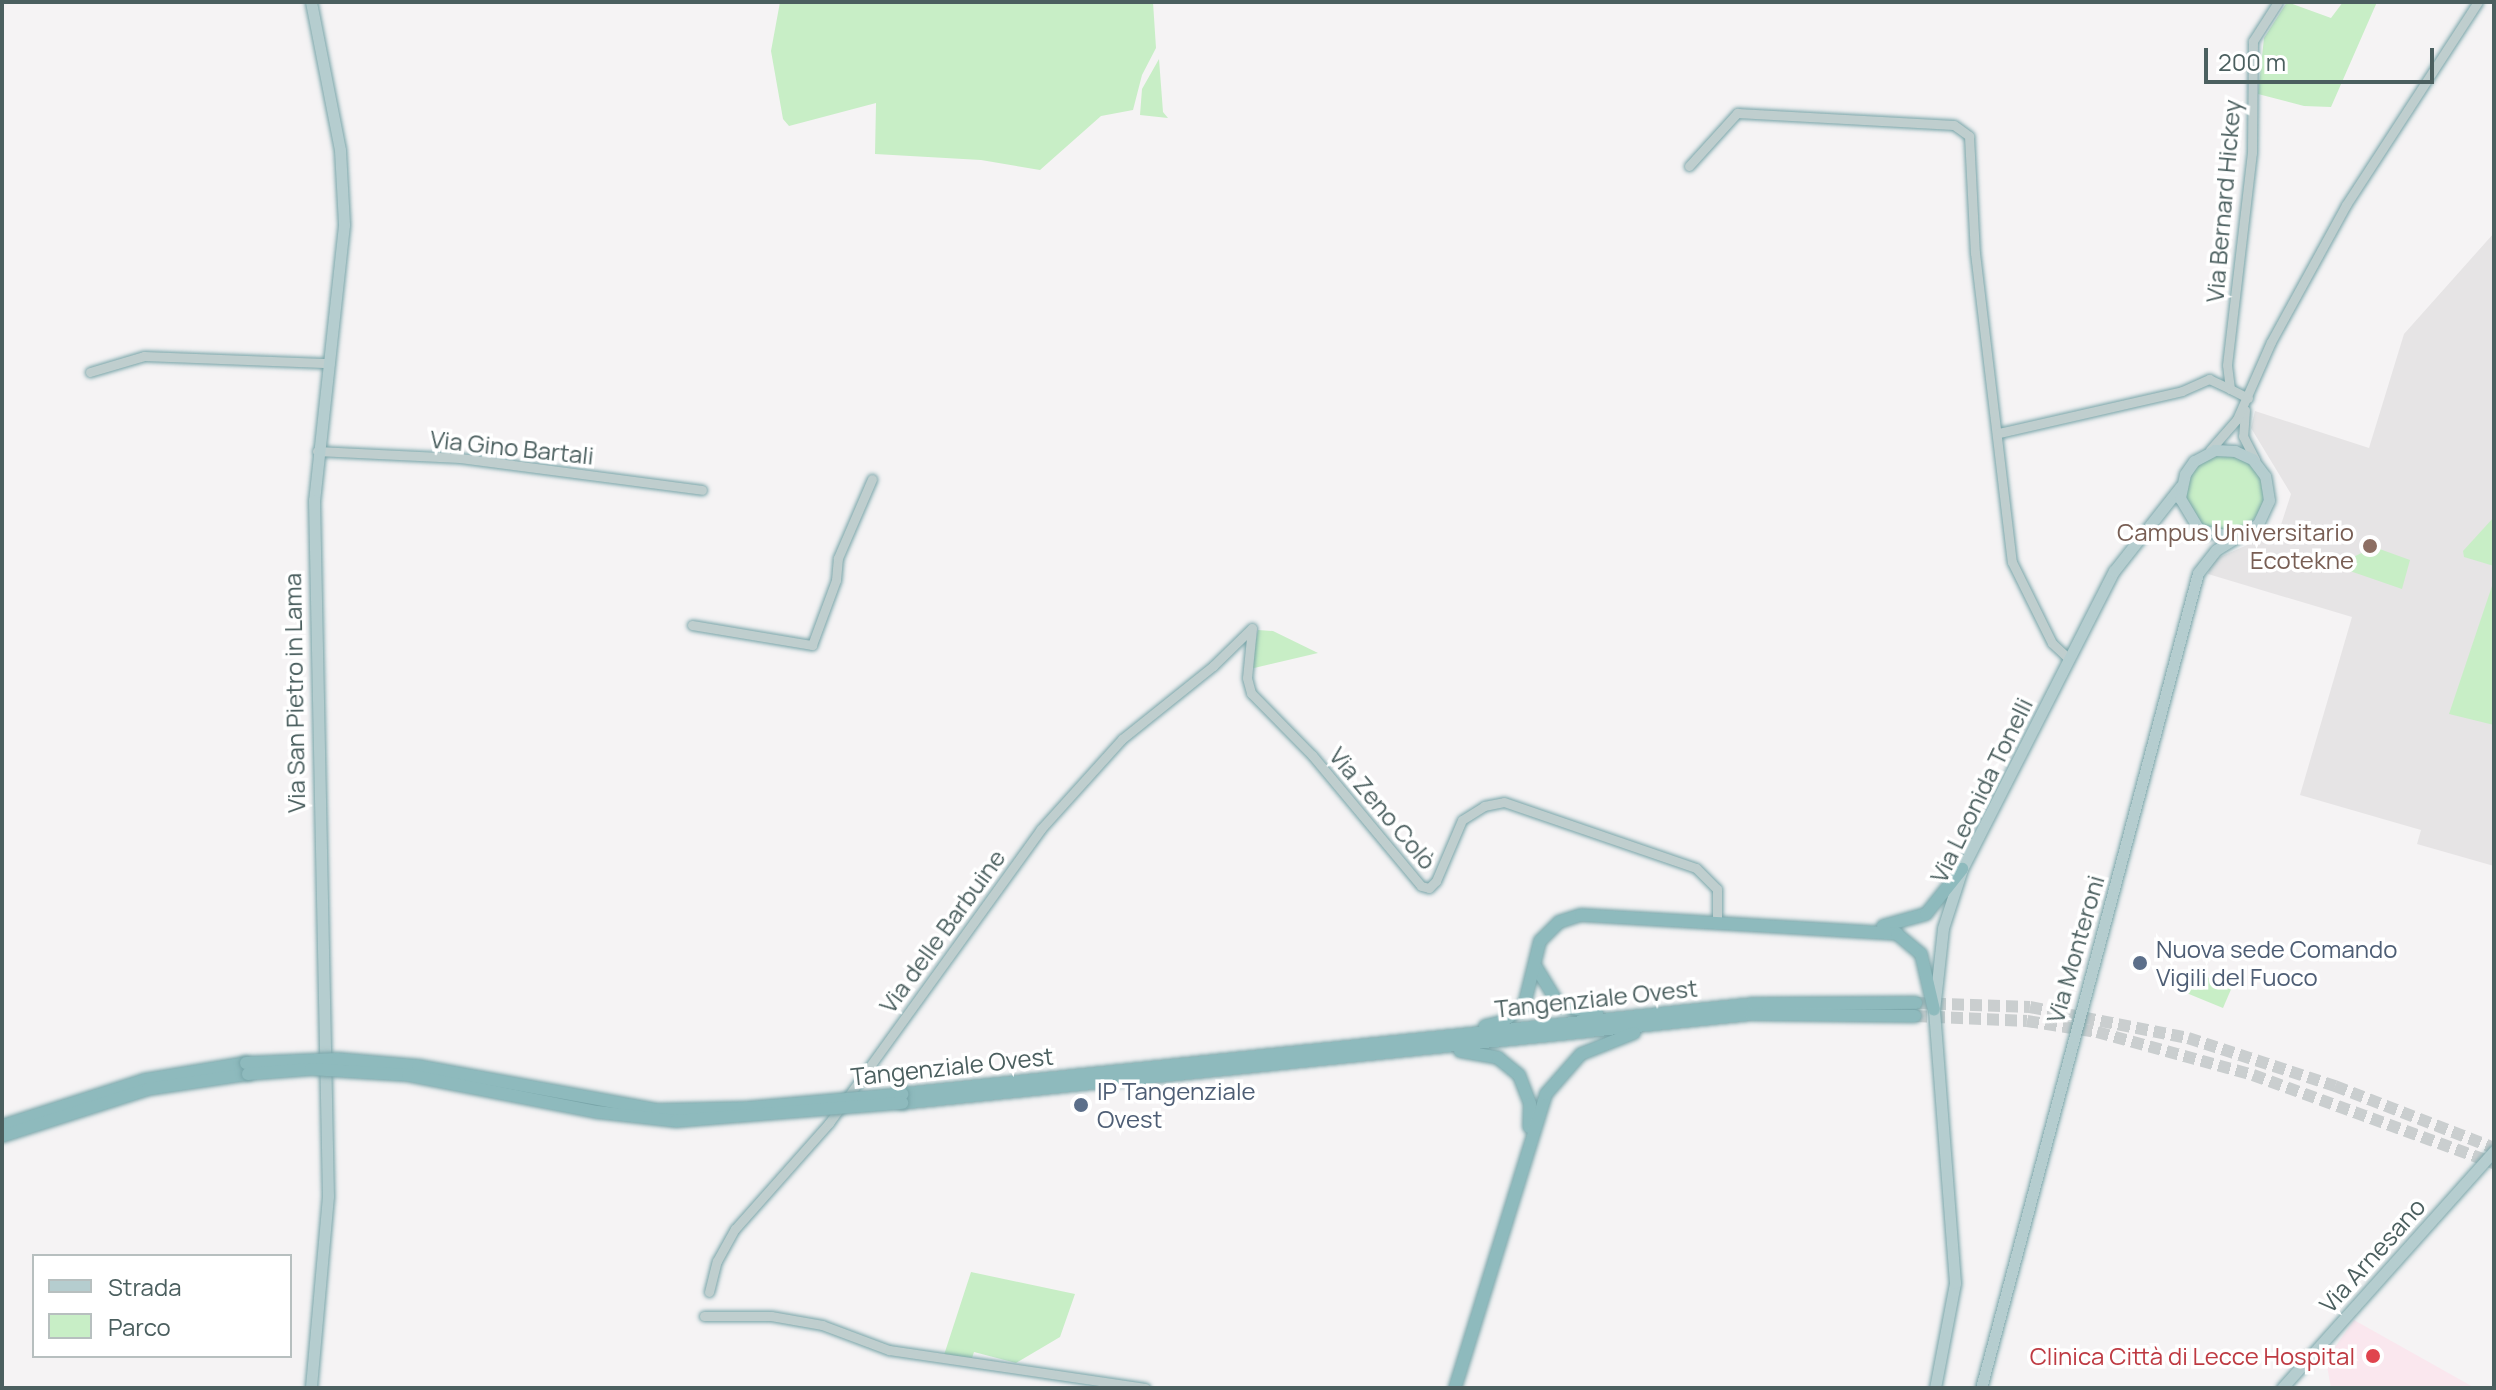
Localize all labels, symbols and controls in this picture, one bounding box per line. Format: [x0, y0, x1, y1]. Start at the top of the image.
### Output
scale bar [2208, 32, 2438, 82]
text: 200 m [2218, 45, 2286, 78]
street label: Via Bernard Hickey [2200, 98, 2246, 304]
street label: Via Gino Bartali [429, 424, 595, 470]
place label: Campus Universitario Ecotekne [2117, 518, 2354, 574]
marker: Campus Universitario Ecotekne [2361, 537, 2379, 555]
street label: Via San Pietro in Lama [278, 573, 310, 813]
street label: Via Leonida Tonelli [1924, 693, 2038, 887]
street label: Via Zeno Colò [1324, 741, 1442, 875]
street label: Via delle Barbuine [873, 844, 1011, 1018]
street label: Via Monteroni [2040, 872, 2110, 1026]
place label: Nuova sede Comando Vigili del Fuoco [2156, 935, 2397, 991]
marker: Nuova sede Comando Vigili del Fuoco [2131, 954, 2149, 972]
street label: Tangenziale Ovest [1493, 973, 1699, 1023]
street label: Tangenziale Ovest [849, 1041, 1055, 1091]
place label: IP Tangenziale Ovest [1097, 1077, 1256, 1133]
marker: IP Tangenziale Ovest [1072, 1096, 1090, 1114]
street label: Via Arnesano [2313, 1192, 2431, 1318]
legend [32, 1254, 292, 1358]
text: Strada [108, 1270, 181, 1303]
text: Parco [108, 1310, 171, 1343]
place label: Clinica Città di Lecce Hospital [2030, 1342, 2355, 1370]
marker: Clinica Città di Lecce Hospital [2362, 1345, 2384, 1367]

